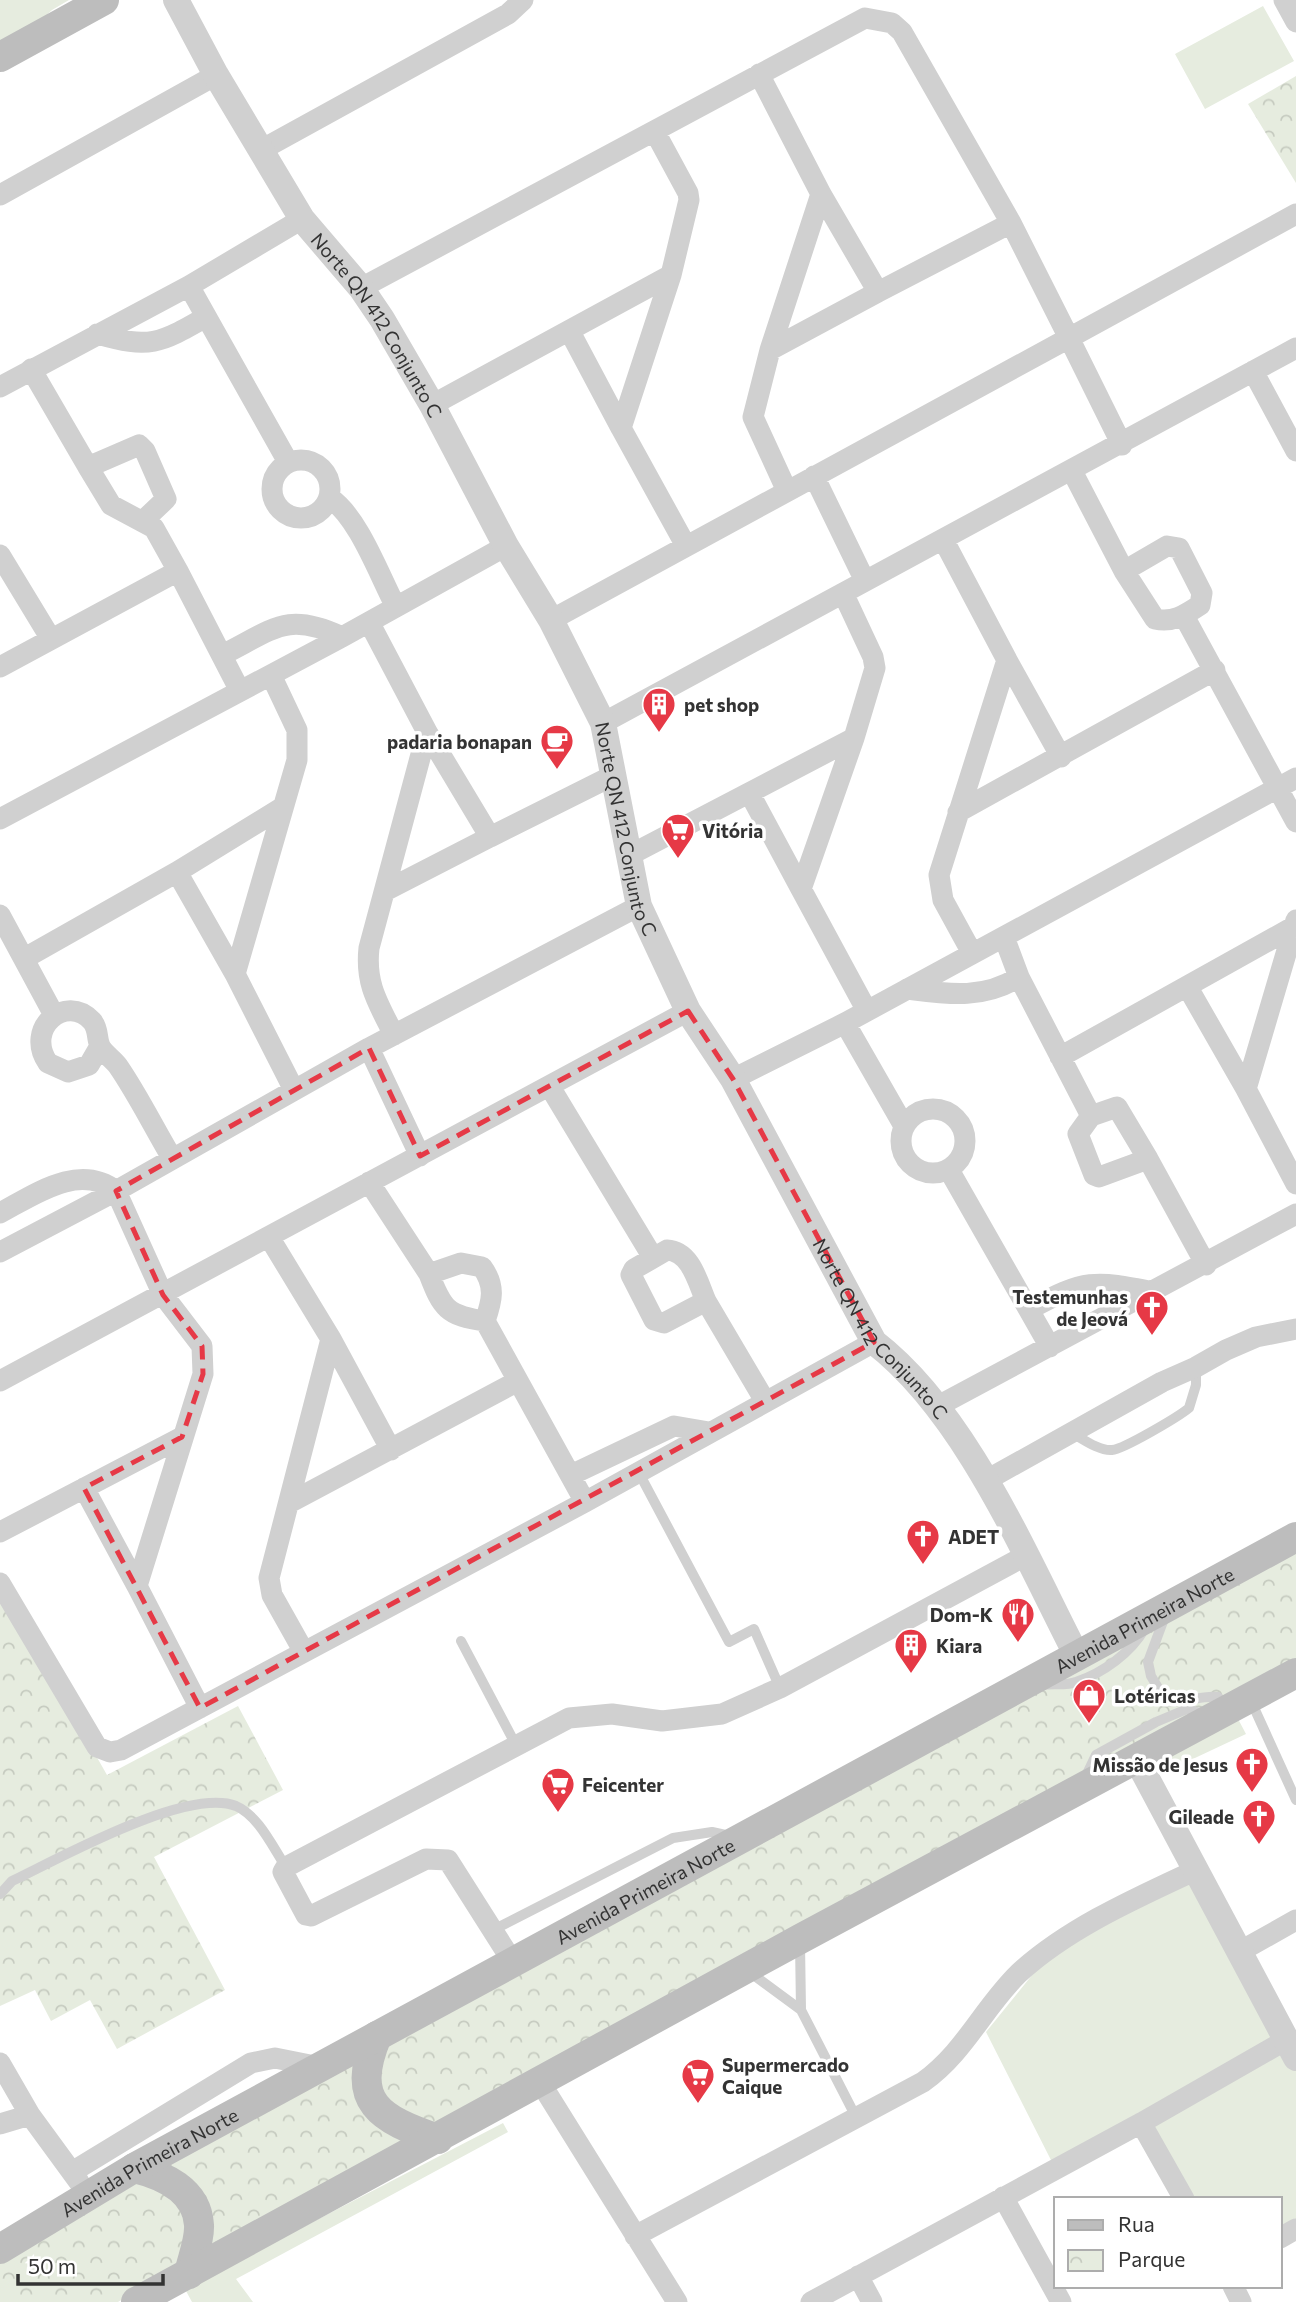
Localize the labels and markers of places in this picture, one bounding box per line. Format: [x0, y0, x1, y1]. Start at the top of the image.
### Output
building icon: pet shop [640, 685, 678, 734]
place label: pet shop [684, 693, 759, 716]
cafe icon: padaria bonapan [538, 722, 576, 771]
place label: padaria bonapan [387, 730, 532, 753]
supermarket icon: Vitória [659, 811, 697, 860]
place label: Vitória [702, 819, 763, 842]
place label: Testemunhas de Jeová [1012, 1285, 1128, 1330]
church icon: Testemunhas de Jeová [1133, 1288, 1171, 1337]
church icon: ADET [904, 1517, 942, 1566]
place label: ADET [948, 1525, 999, 1548]
restaurant icon: Dom-K [999, 1595, 1037, 1644]
place label: Dom-K [930, 1603, 993, 1626]
building icon: Kiara [892, 1626, 930, 1675]
place label: Kiara [936, 1634, 982, 1657]
shop icon: Lotéricas [1070, 1676, 1108, 1725]
place label: Lotéricas [1114, 1684, 1196, 1707]
church icon: Missão de Jesus [1233, 1745, 1271, 1794]
place label: Missão de Jesus [1092, 1753, 1228, 1776]
supermarket icon: Feicenter [539, 1765, 577, 1814]
place label: Feicenter [582, 1773, 664, 1796]
church icon: Gileade [1240, 1797, 1278, 1846]
place label: Gileade [1169, 1805, 1234, 1828]
place label: Supermercado Caique [722, 2053, 849, 2098]
supermarket icon: Supermercado Caique [679, 2056, 717, 2105]

